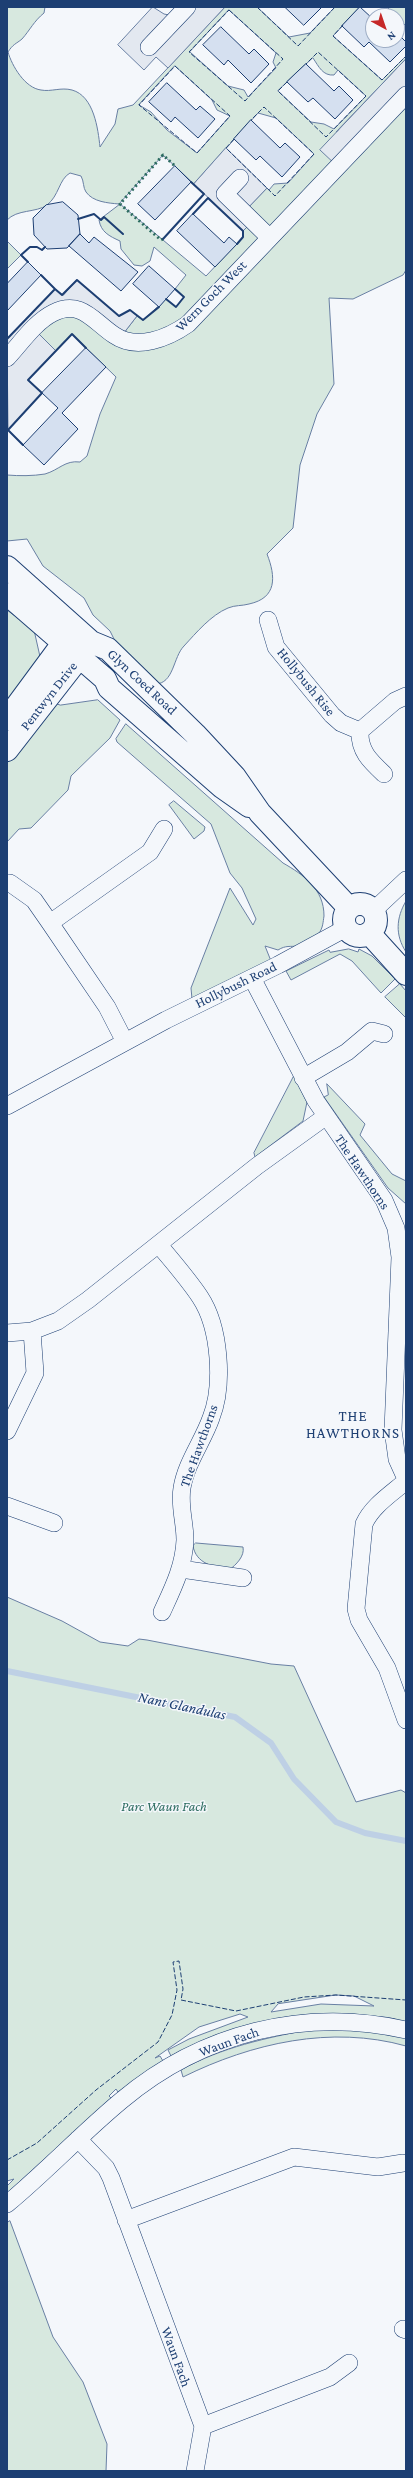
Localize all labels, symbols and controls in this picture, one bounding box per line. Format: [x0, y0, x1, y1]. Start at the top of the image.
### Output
north arrow [365, 8, 405, 48]
text: N [385, 29, 399, 43]
street label: Wern Goch West [172, 257, 250, 335]
street label: Hollybush Rise [273, 644, 339, 720]
street label: Glyn Coed Road [104, 646, 180, 718]
street label: Pentwyn Drive [17, 658, 81, 734]
street label: Hollybush Road [193, 958, 279, 1012]
street label: The Hawthorns [331, 1131, 393, 1213]
street label: The Hawthorns [176, 1402, 222, 1490]
district label: THE HAWTHORNS [306, 1407, 400, 1442]
water label: Nant Glandulas [136, 1688, 228, 1724]
park label: Parc Waun Fach [121, 1799, 207, 1815]
street label: Waun Fach [197, 2023, 261, 2061]
street label: Waun Fach [157, 2325, 195, 2389]

